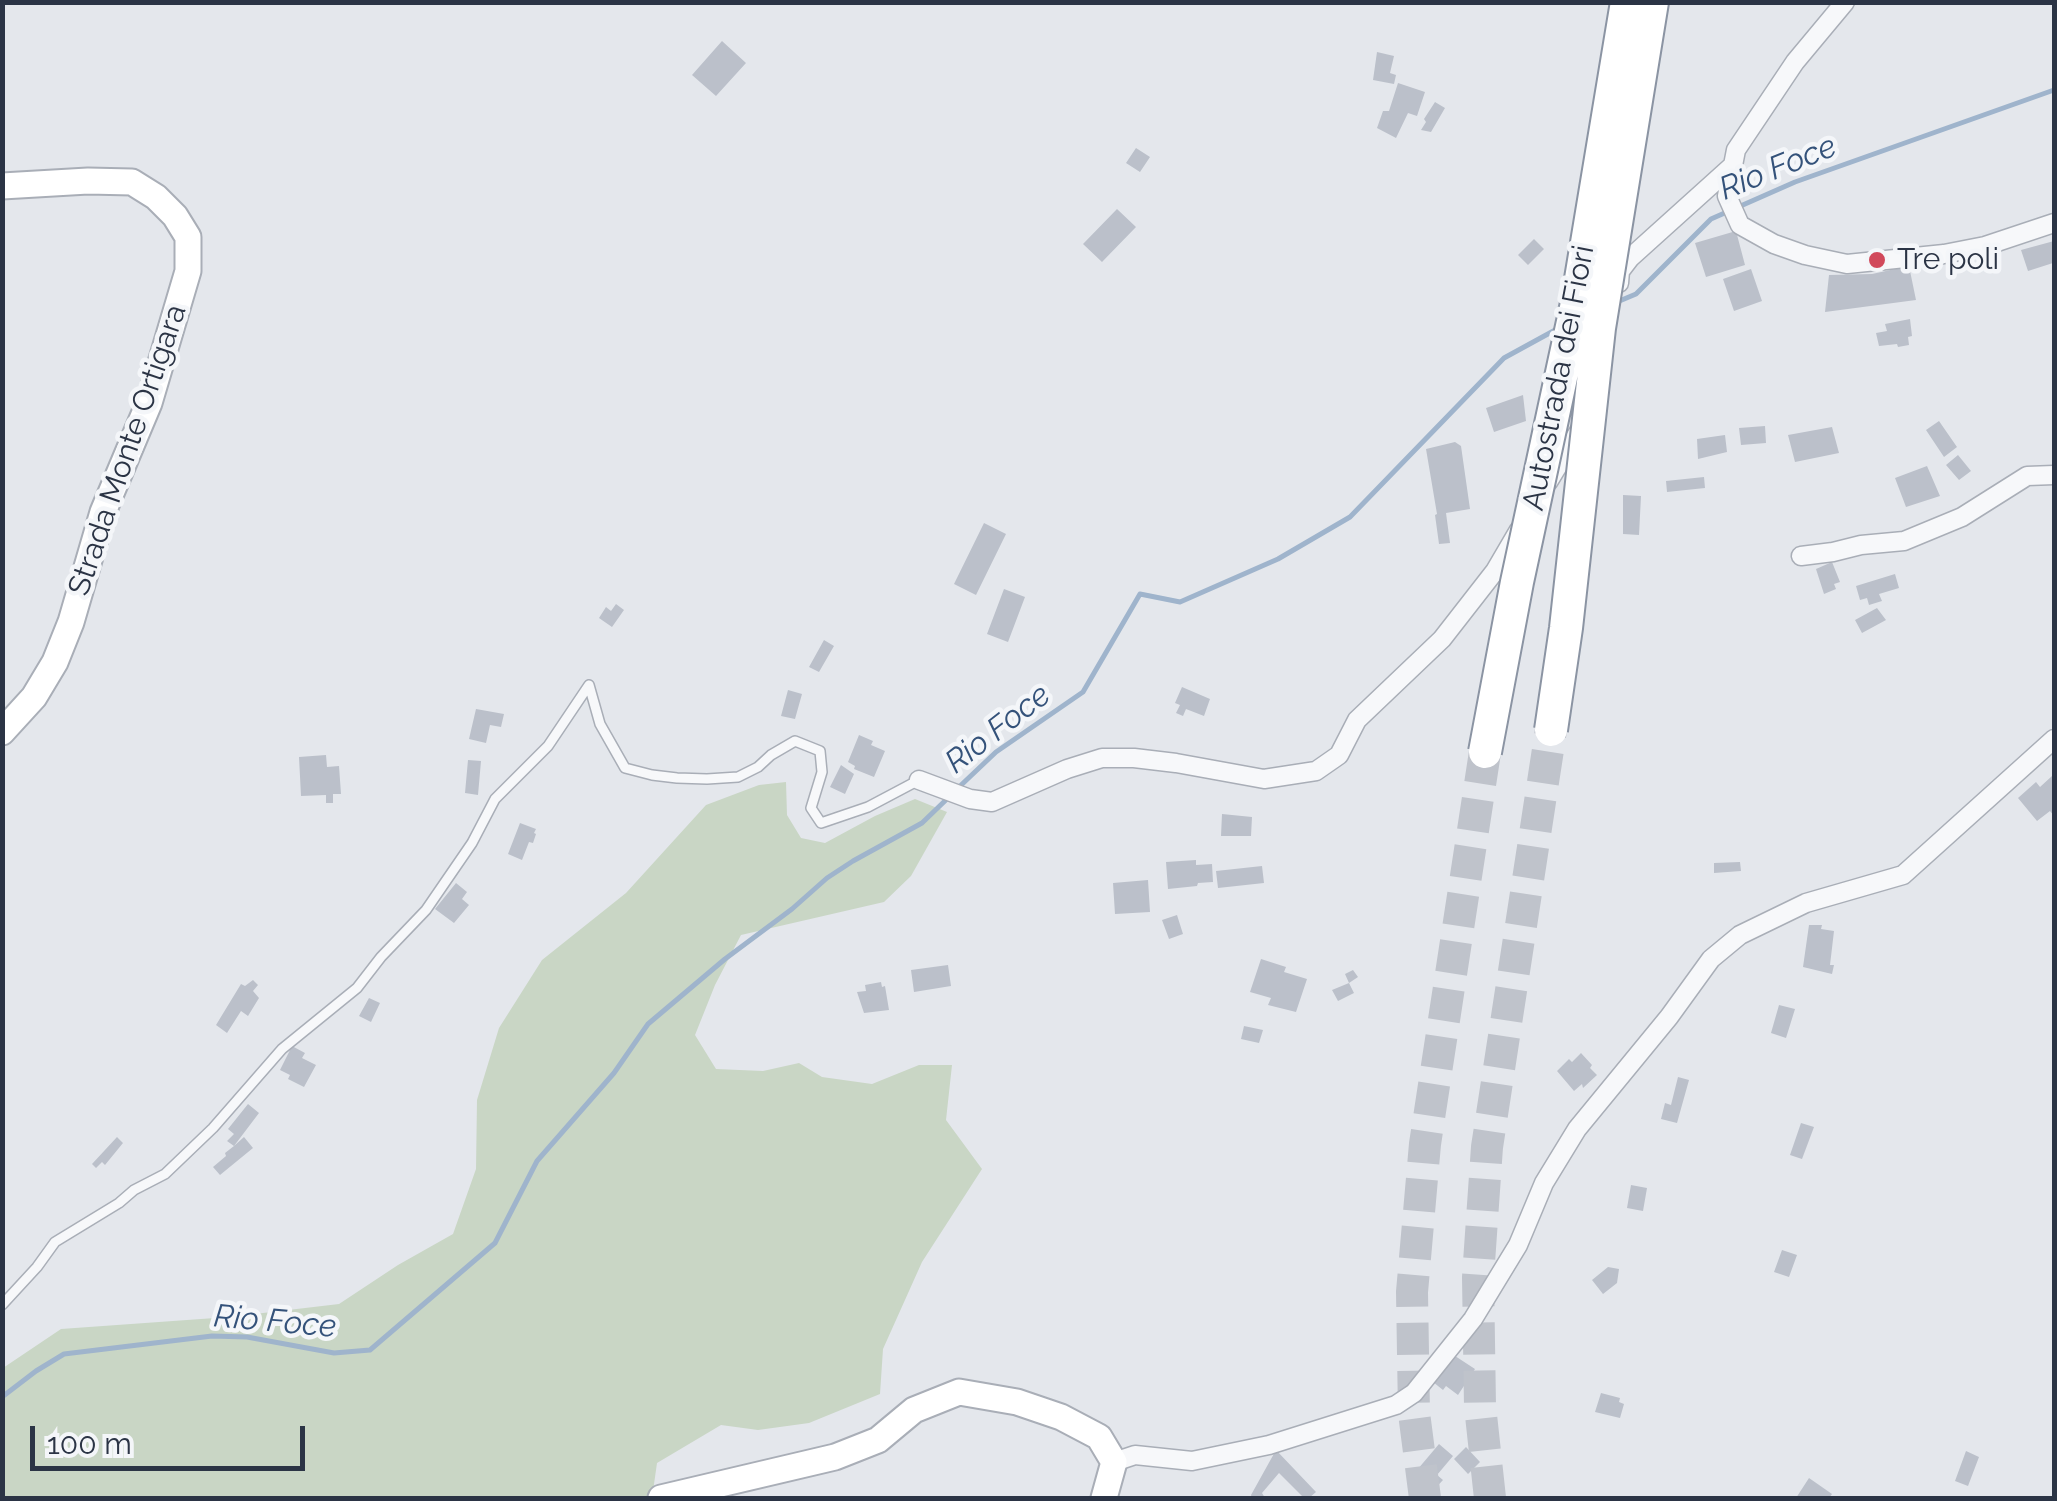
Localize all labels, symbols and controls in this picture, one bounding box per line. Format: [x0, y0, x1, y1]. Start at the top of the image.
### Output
water label: Rio Foce [1714, 127, 1842, 209]
place label: Tre poli [1897, 242, 1999, 278]
street label: Autostrada dei Fiori [1516, 243, 1602, 513]
marker: Tre poli [1866, 249, 1888, 271]
street label: Strada Monte Ortigara [61, 300, 195, 600]
water label: Rio Foce [938, 676, 1058, 782]
water label: Rio Foce [212, 1298, 338, 1346]
scale bar [35, 1406, 310, 1468]
text: 100 m [47, 1426, 132, 1461]

